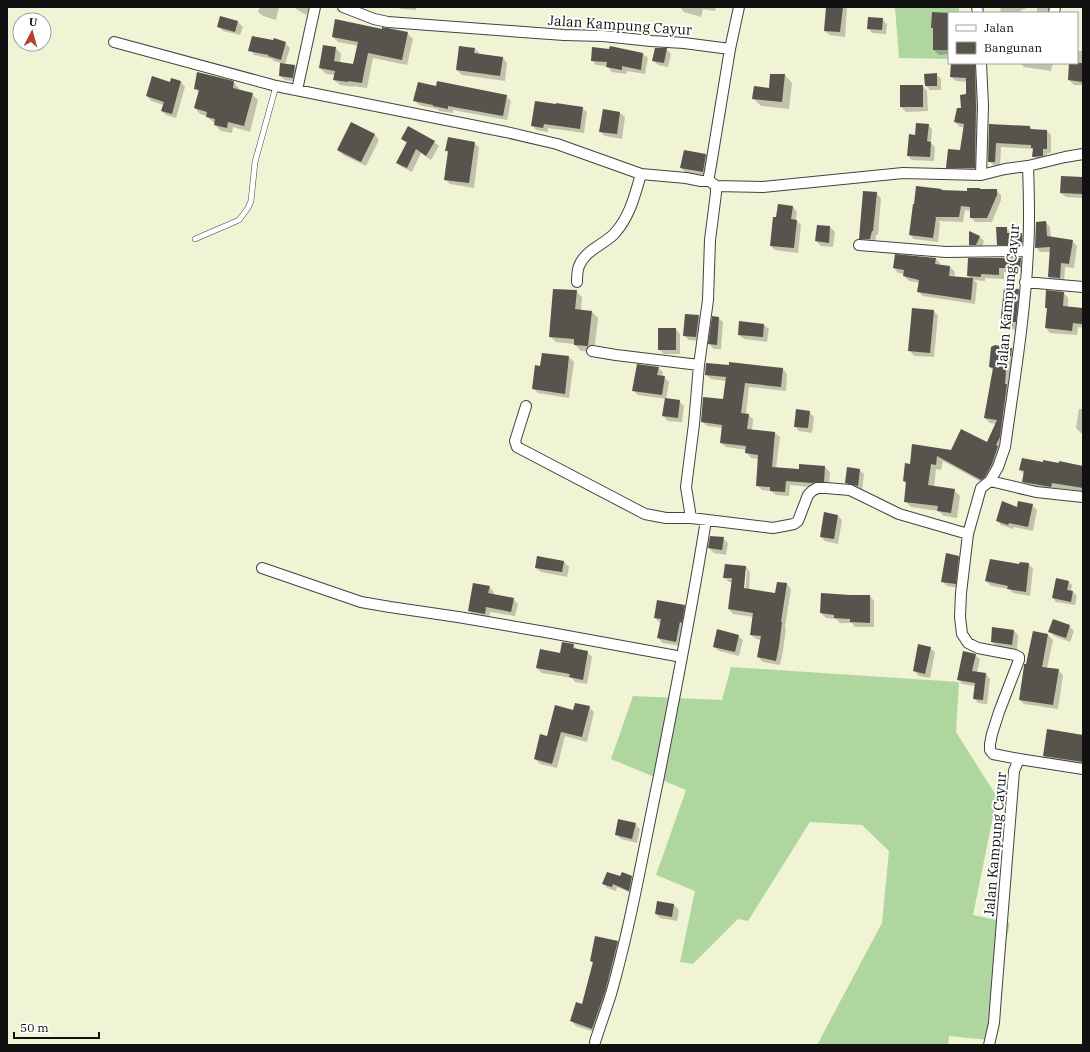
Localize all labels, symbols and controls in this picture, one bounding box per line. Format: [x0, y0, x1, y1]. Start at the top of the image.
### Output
street label: Jalan Kampung Cayur [547, 11, 694, 39]
north arrow [12, 12, 52, 52]
legend [948, 12, 1078, 64]
text: U [28, 15, 39, 30]
text: Jalan [984, 20, 1014, 35]
text: Bangunan [984, 40, 1042, 55]
street label: Jalan Kampung Cayur [993, 222, 1023, 369]
street label: Jalan Kampung Cayur [980, 770, 1010, 917]
scale bar [14, 1014, 99, 1040]
text: 50 m [20, 1020, 49, 1035]

